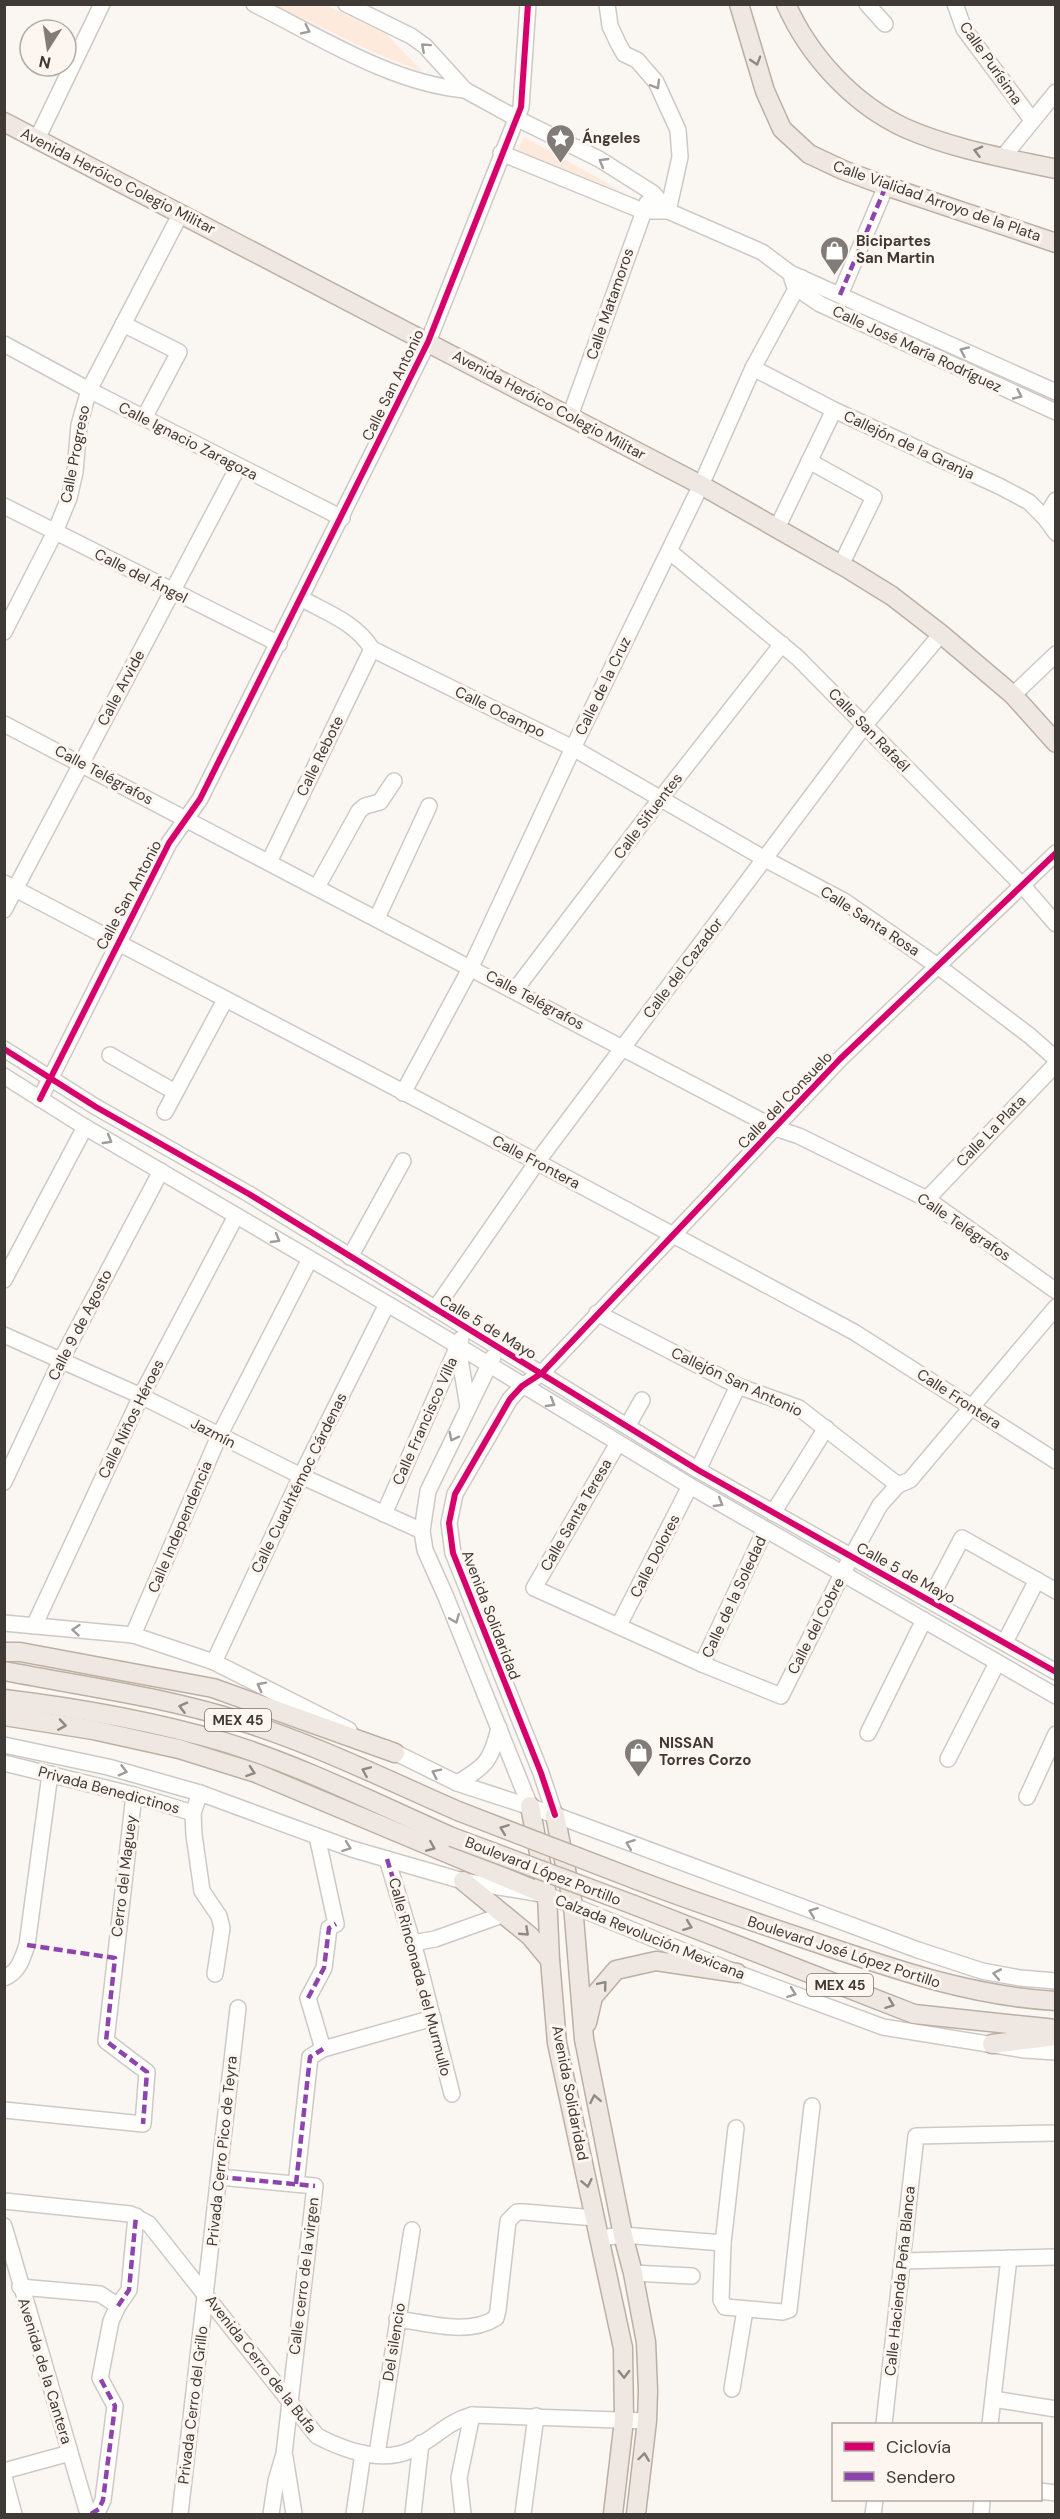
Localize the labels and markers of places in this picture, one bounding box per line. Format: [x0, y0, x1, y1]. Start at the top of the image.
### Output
place icon: Ángeles [545, 122, 577, 164]
place label: Ángeles [582, 128, 641, 148]
place label: Bicipartes San Martin [856, 231, 935, 268]
shop icon: Bicipartes San Martin [819, 234, 851, 276]
place label: NISSAN Torres Corzo [659, 1733, 751, 1770]
shop icon: NISSAN Torres Corzo [622, 1736, 654, 1778]

